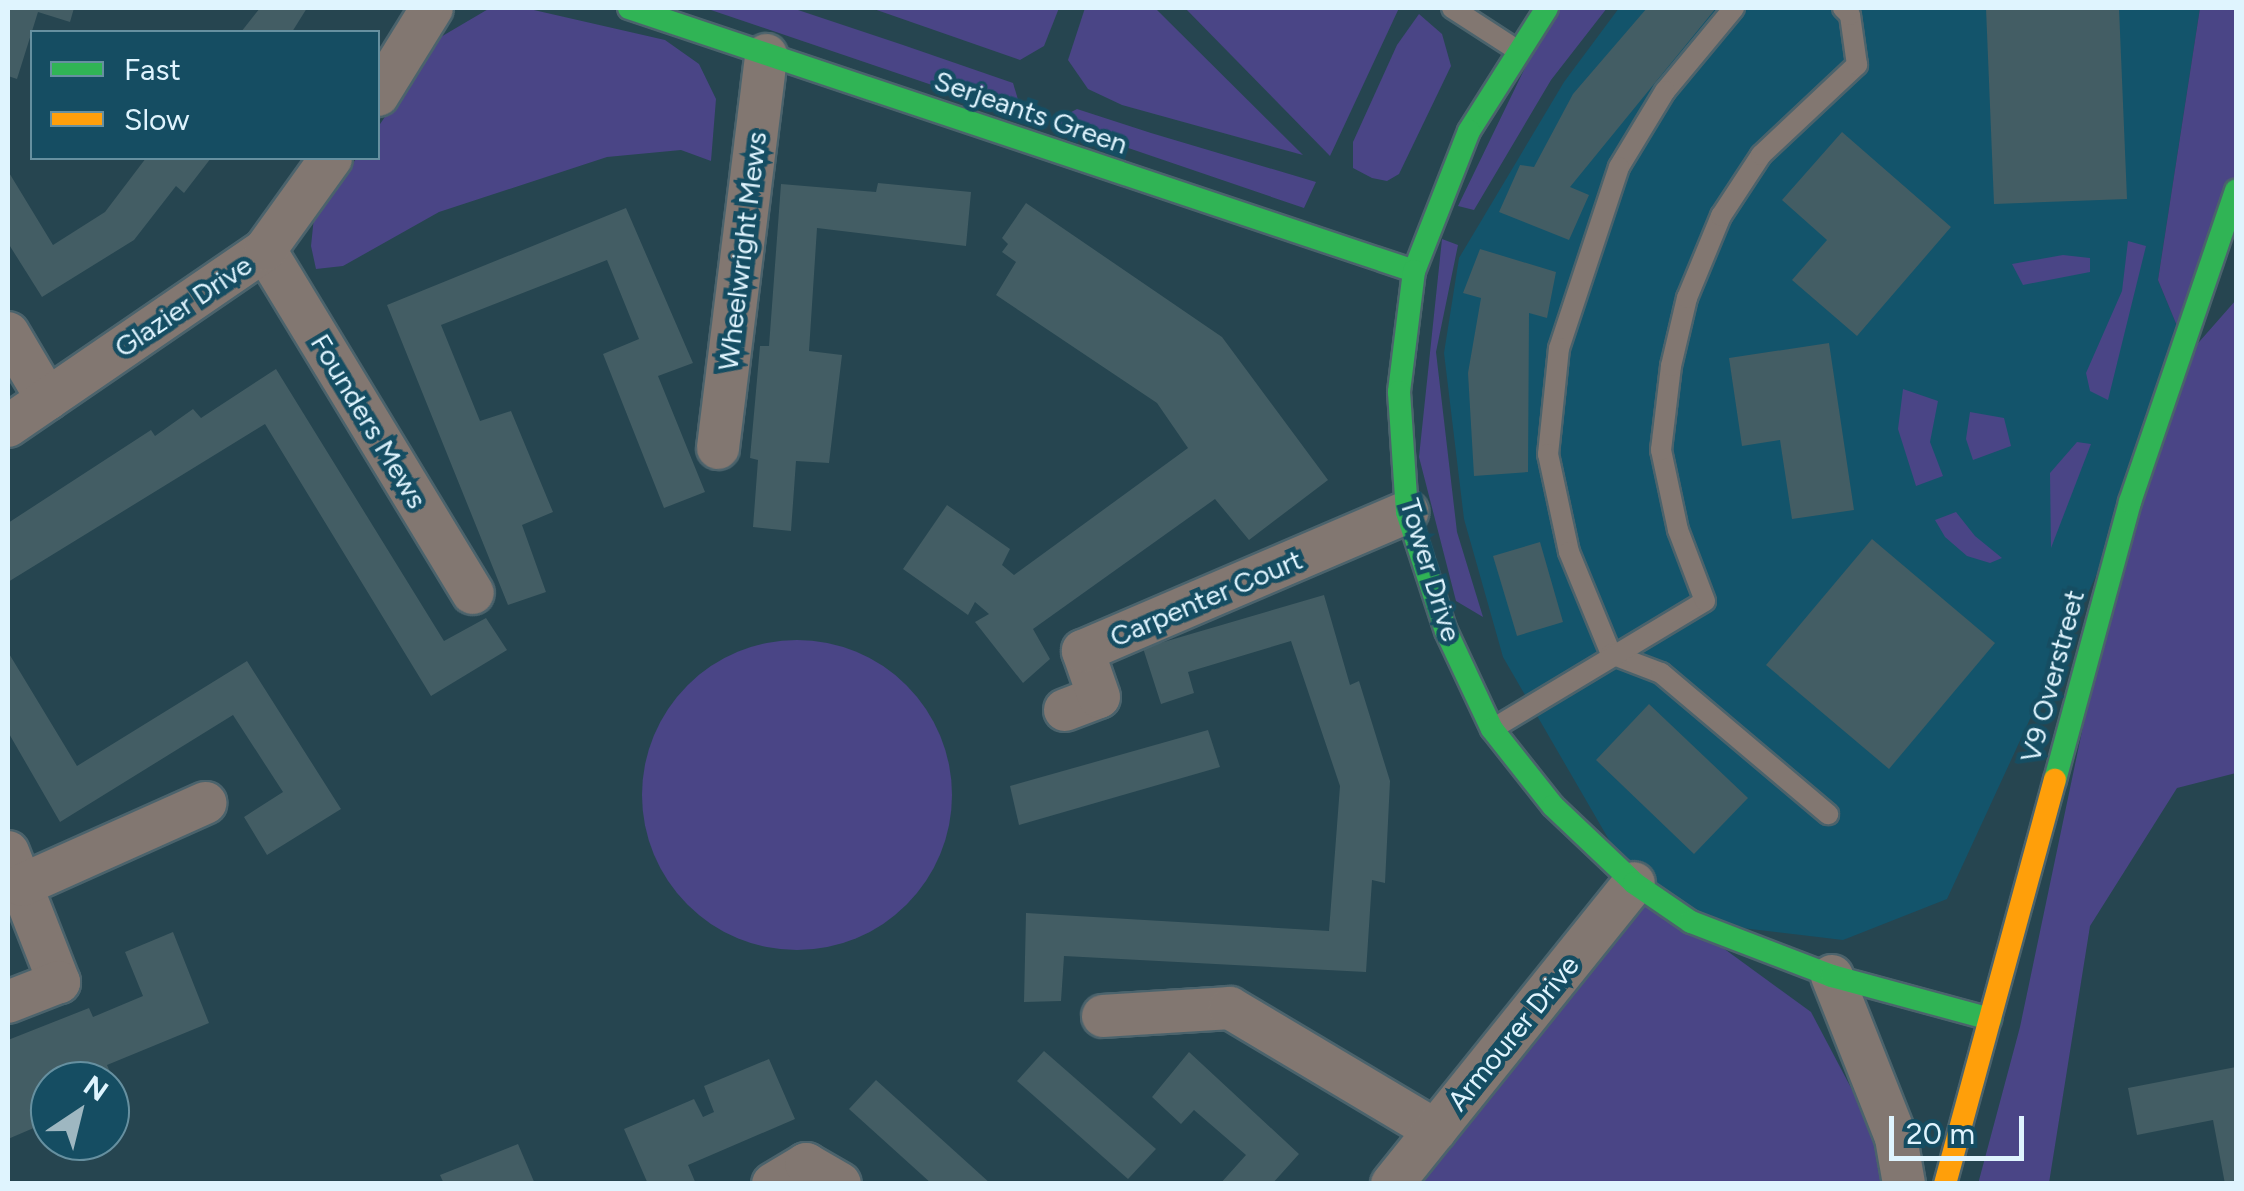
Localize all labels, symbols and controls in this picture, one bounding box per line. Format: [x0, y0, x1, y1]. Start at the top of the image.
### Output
legend [30, 30, 380, 160]
text: Fast [124, 51, 181, 88]
street label: Serjeants Green [930, 63, 1132, 161]
text: Slow [124, 101, 190, 138]
street label: Wheelwright Mews [711, 130, 773, 372]
street label: Glazier Drive [108, 248, 258, 364]
street label: Founders Mews [304, 328, 434, 514]
street label: Tower Drive [1393, 494, 1469, 646]
street label: Carpenter Court [1105, 542, 1307, 654]
street label: V9 Overstreet [2013, 586, 2091, 766]
street label: Armourer Drive [1440, 949, 1586, 1117]
north arrow [30, 1061, 130, 1161]
text: N [77, 1068, 115, 1108]
scale bar [1894, 1096, 2029, 1158]
text: 20 m [1906, 1115, 1975, 1152]

